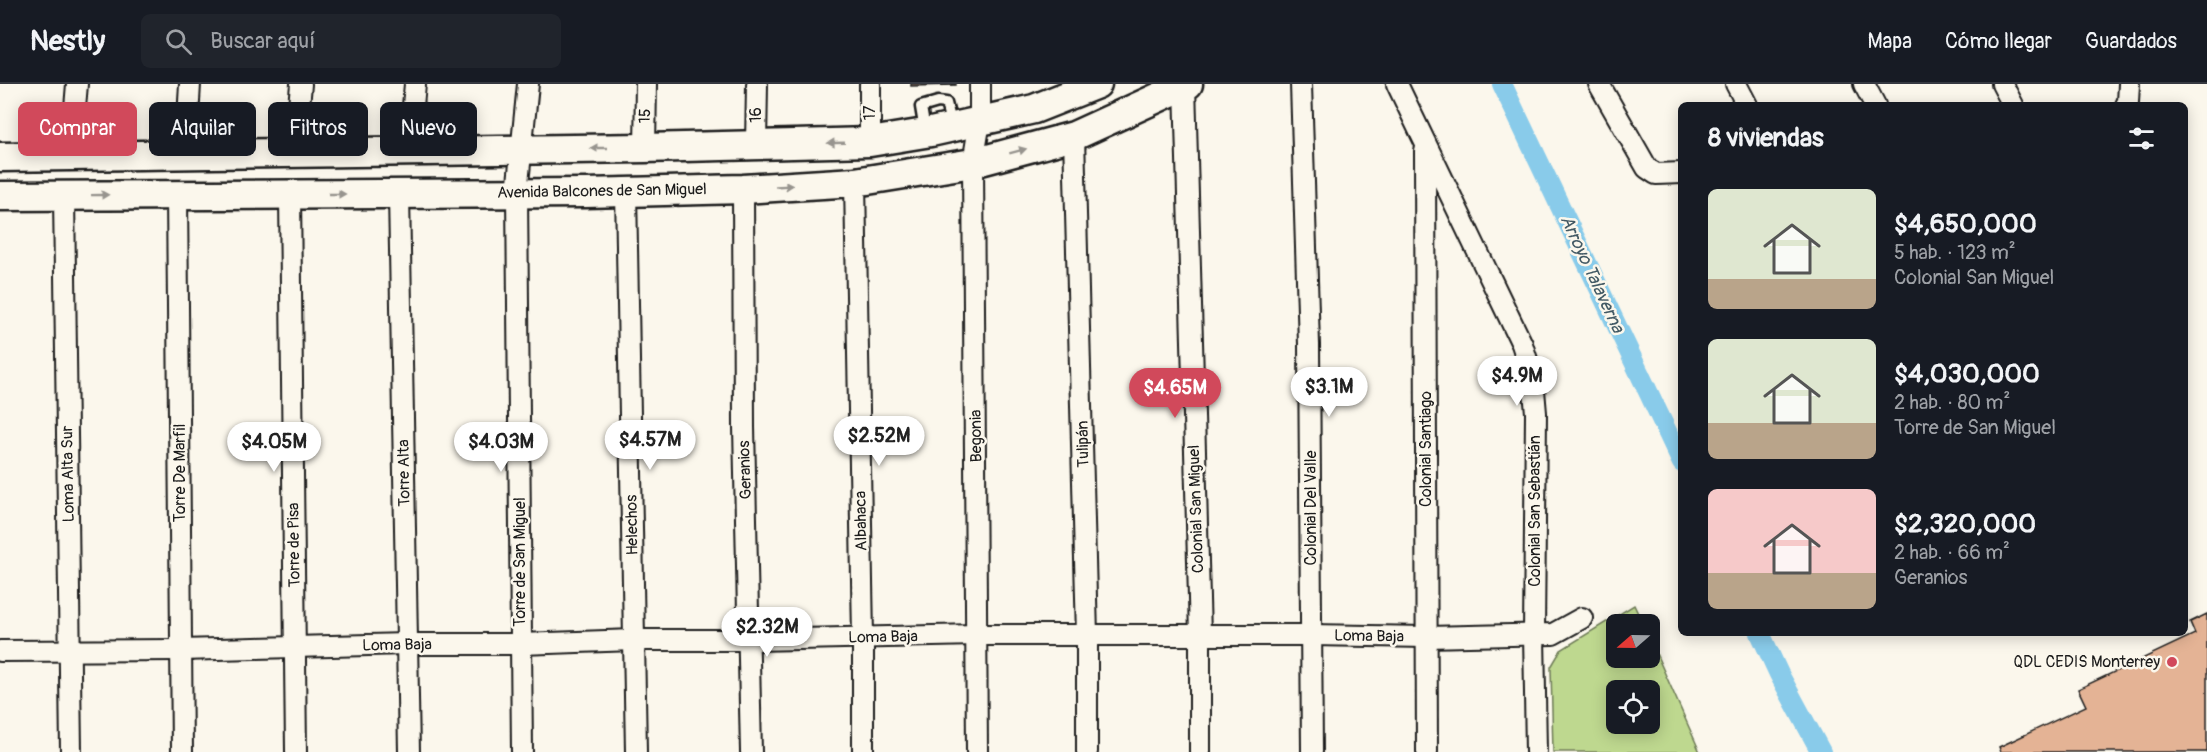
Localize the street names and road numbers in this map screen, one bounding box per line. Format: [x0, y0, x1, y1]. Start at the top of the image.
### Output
street label: 17 [860, 105, 880, 120]
street label: 16 [746, 107, 766, 123]
street label: 15 [635, 108, 655, 124]
street label: Avenida Balcones de San Miguel [497, 179, 707, 203]
street label: Colonial Santiago [1416, 391, 1436, 507]
street label: Begonia [966, 409, 986, 463]
street label: Tulipán [1073, 420, 1093, 468]
street label: Torre De Marfil [170, 424, 190, 522]
street label: Loma Alta Sur [57, 425, 79, 523]
street label: Colonial San Sebastián [1525, 435, 1545, 587]
street label: Torre Alta [393, 439, 415, 507]
street label: Geranios [734, 440, 756, 500]
street label: Colonial San Miguel [1184, 445, 1208, 573]
street label: Colonial Del Valle [1301, 450, 1321, 566]
street label: Albahaca [850, 491, 872, 551]
street label: Helechos [621, 495, 643, 555]
street label: Torre de San Miguel [510, 497, 530, 627]
street label: Torre de Pisa [283, 502, 305, 588]
street label: Loma Baja [1334, 625, 1404, 647]
street label: Loma Baja [848, 626, 918, 648]
street label: Loma Baja [362, 634, 432, 656]

